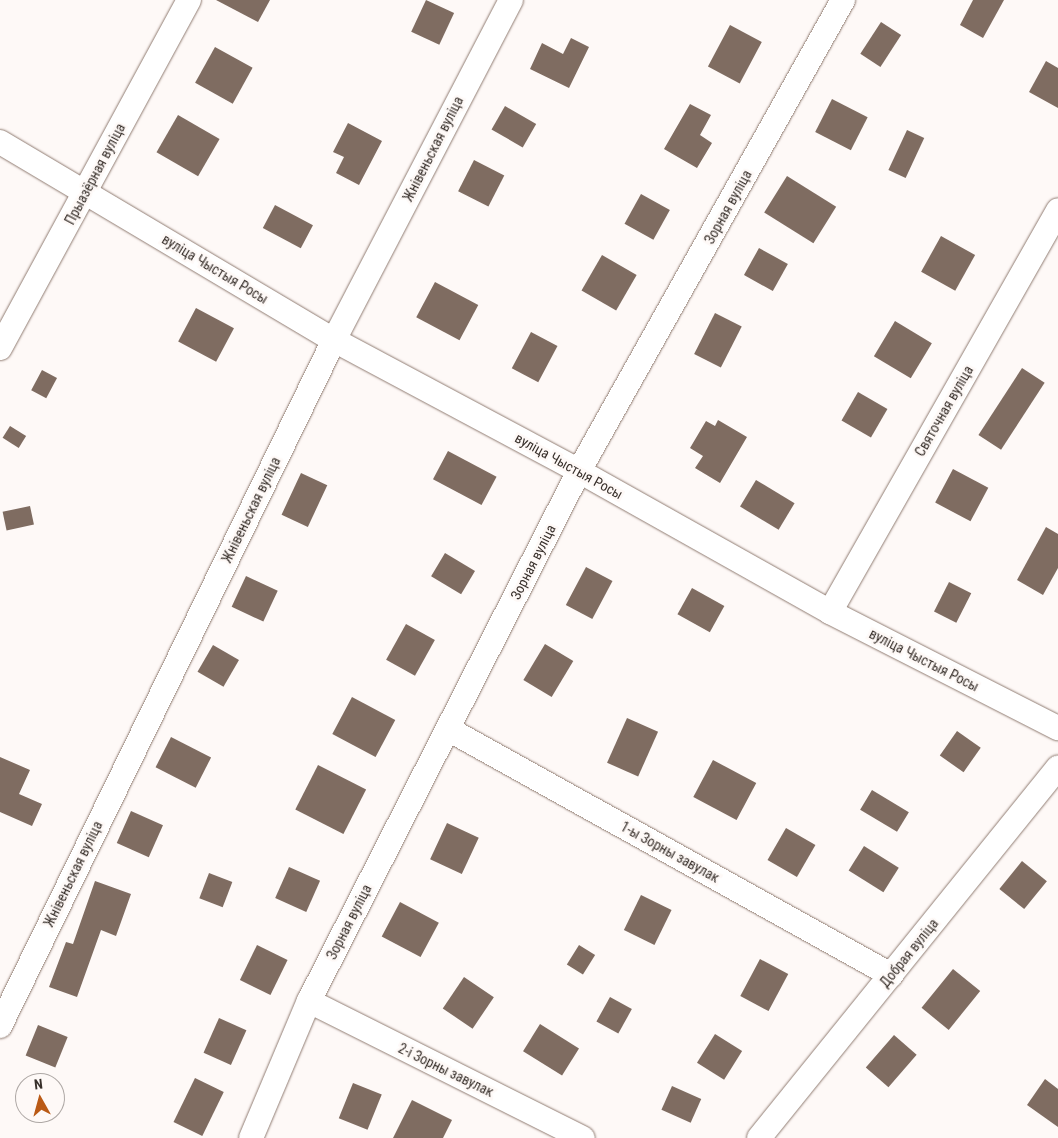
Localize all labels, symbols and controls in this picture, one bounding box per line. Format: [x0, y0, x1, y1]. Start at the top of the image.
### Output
street label: Жнівеньская вуліца [399, 94, 467, 204]
street label: Прыазёрная вуліца [61, 120, 129, 228]
street label: Зорная вуліца [701, 167, 755, 247]
street label: вуліца Чыстыя Росы [159, 231, 271, 307]
street label: Святочная вуліца [911, 363, 977, 459]
street label: вуліца Чыстыя Росы [512, 429, 626, 503]
street label: Жнівеньская вуліца [218, 454, 284, 566]
street label: Зорная вуліца [507, 522, 559, 602]
street label: вуліца Чыстыя Росы [866, 625, 982, 695]
street label: Жнівеньская вуліца [40, 818, 106, 930]
street label: 1-ы Зорны завулак [618, 818, 722, 886]
street label: Зорная вуліца [323, 882, 375, 962]
street label: Добрая вуліца [876, 915, 942, 991]
street label: 2-і Зорны завулак [396, 1040, 496, 1100]
north arrow [15, 1073, 65, 1123]
text: N [33, 1076, 44, 1093]

